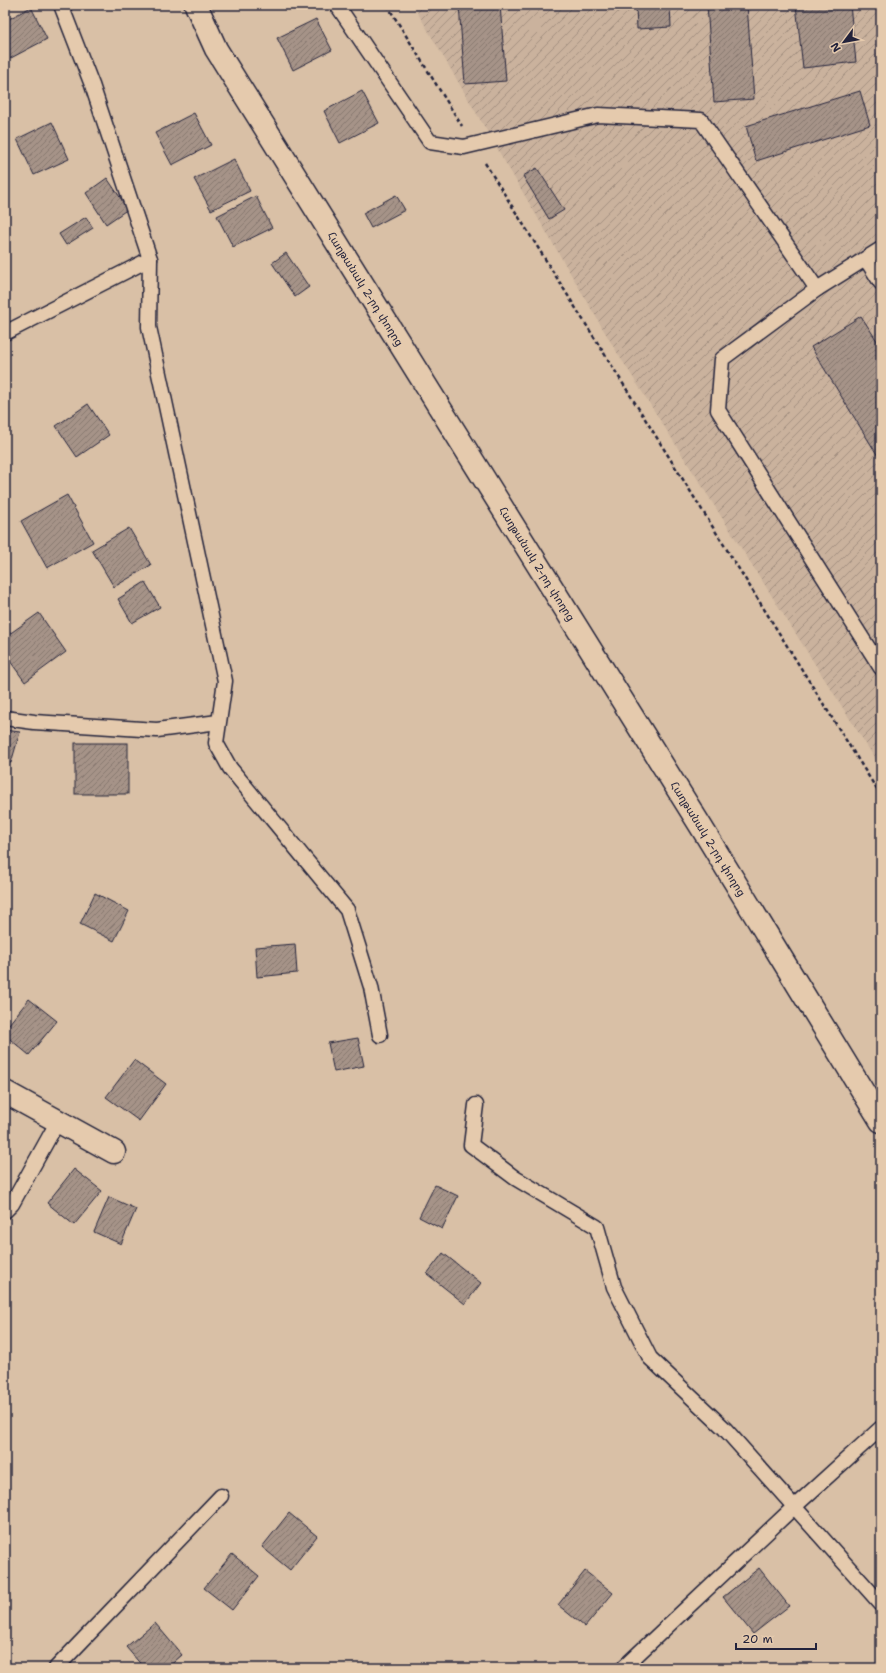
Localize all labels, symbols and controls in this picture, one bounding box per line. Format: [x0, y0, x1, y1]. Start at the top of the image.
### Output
north arrow [824, 22, 864, 62]
text: N [827, 39, 845, 55]
street label: Հաղթանակ 2-րդ փողոց [324, 229, 407, 349]
street label: Հաղթանակ 2-րդ փողոց [495, 504, 578, 624]
street label: Հաղթանակ 2-րդ փողոց [667, 779, 749, 899]
scale bar [736, 1625, 816, 1651]
text: 20 m [742, 1631, 773, 1647]

